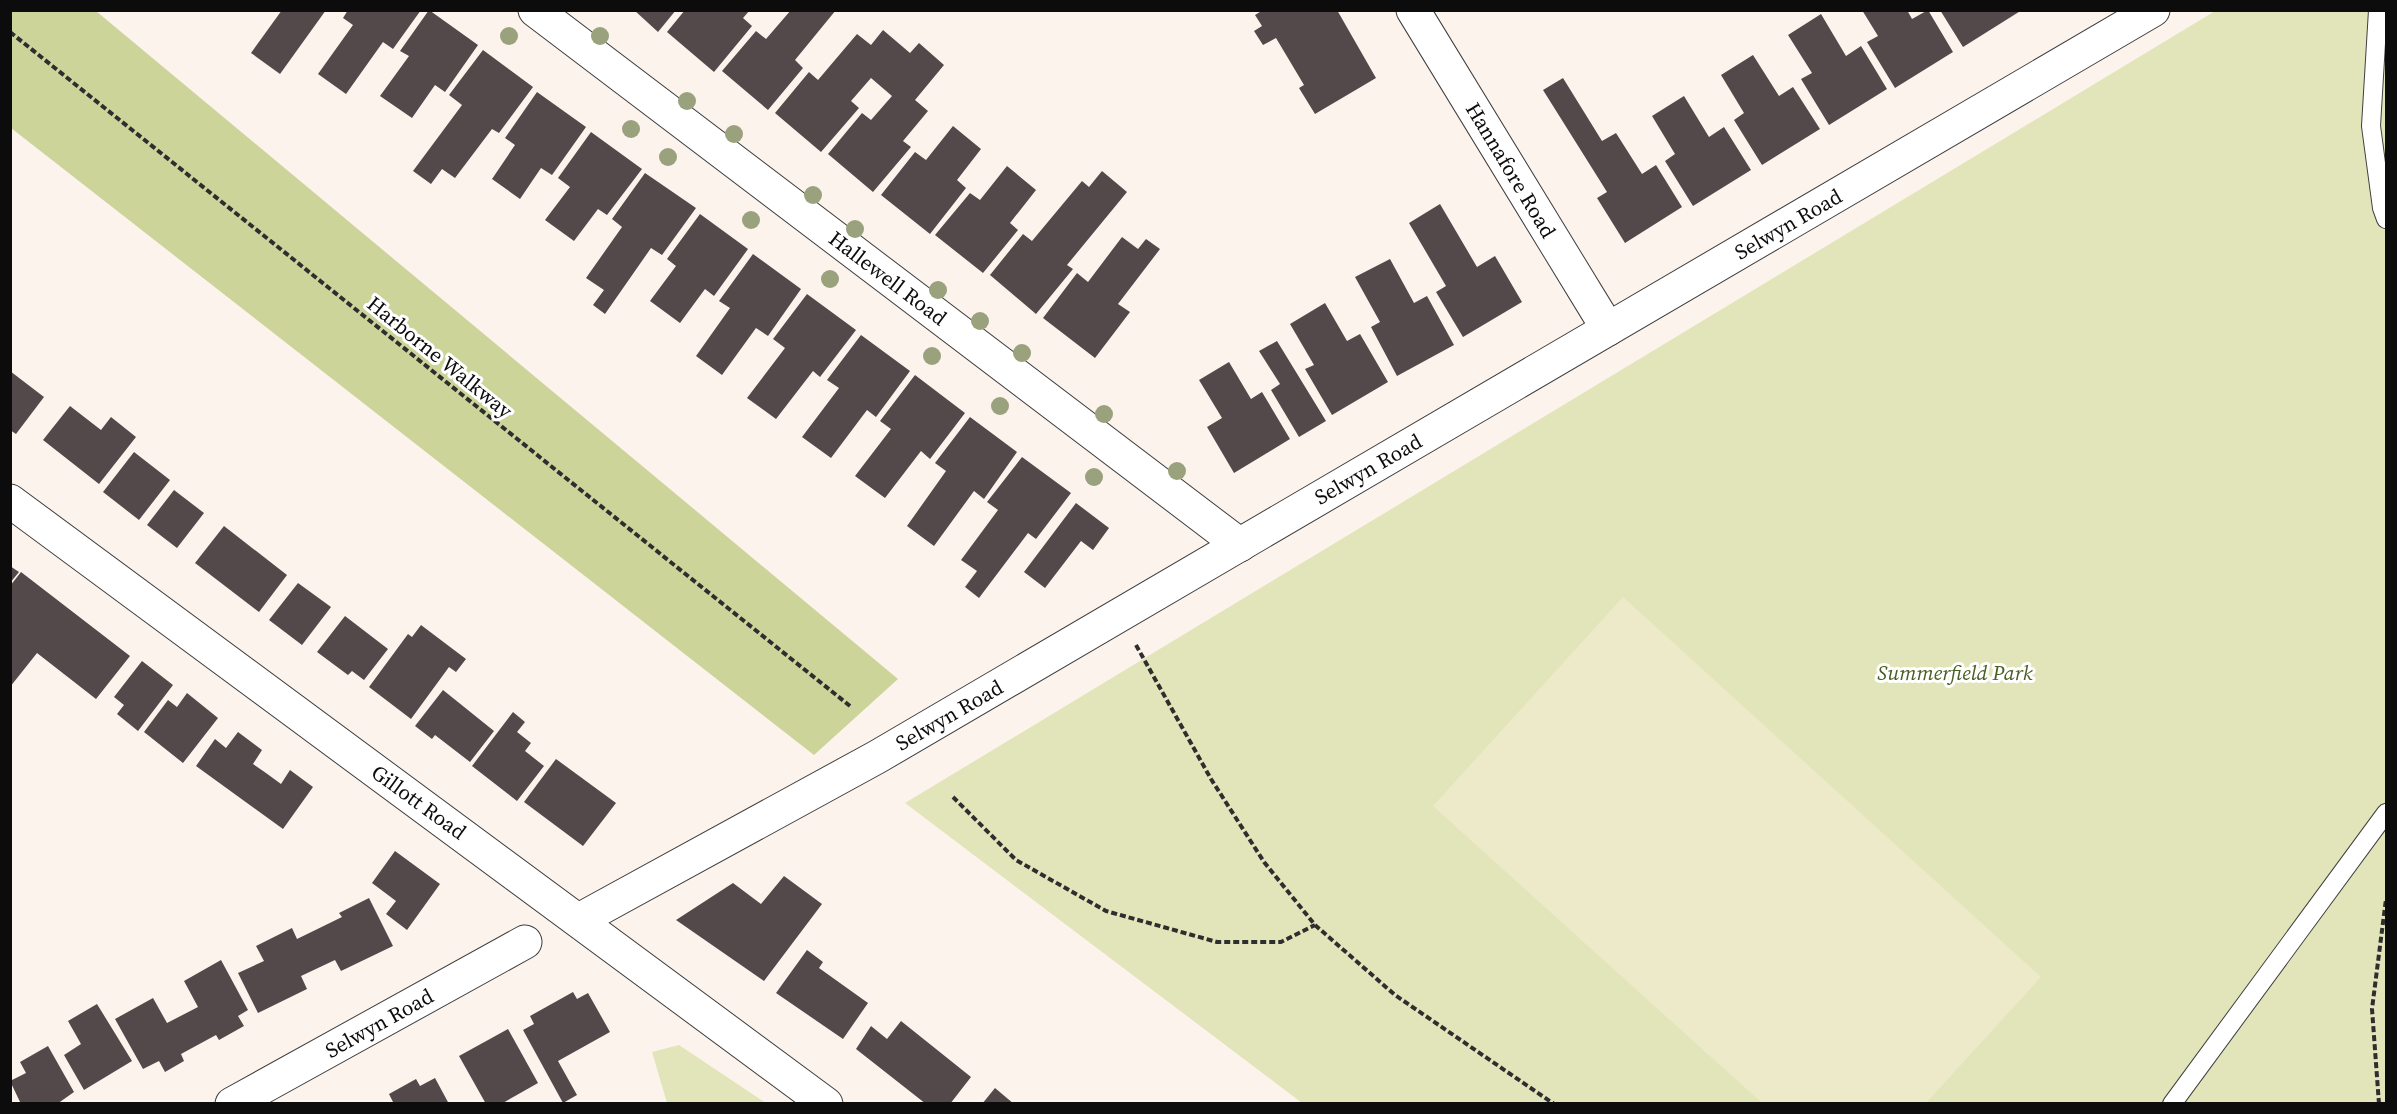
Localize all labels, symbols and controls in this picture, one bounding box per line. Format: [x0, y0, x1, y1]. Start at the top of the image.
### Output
street label: Hannafore Road [1459, 97, 1563, 243]
street label: Selwyn Road [1729, 182, 1847, 266]
street label: Hallewell Road [823, 224, 953, 332]
street label: Harborne Walkway [361, 289, 519, 425]
street label: Selwyn Road [1309, 427, 1427, 511]
park label: Summerfield Park [1877, 658, 2033, 687]
street label: Selwyn Road [890, 673, 1008, 757]
street label: Gillott Road [366, 758, 472, 846]
street label: Selwyn Road [320, 981, 438, 1065]

